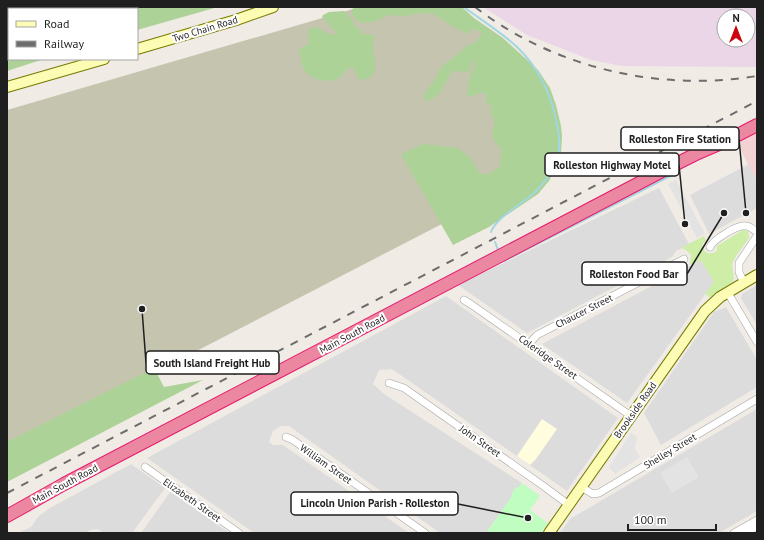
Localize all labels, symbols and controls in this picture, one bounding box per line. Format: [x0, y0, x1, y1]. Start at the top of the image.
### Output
legend [8, 8, 138, 60]
north arrow [716, 8, 756, 48]
text: N [732, 11, 740, 25]
street label: Two Chain Road [171, 13, 239, 45]
text: Road [44, 16, 69, 31]
text: Railway [44, 36, 84, 51]
callout: Rolleston Fire Station [621, 127, 739, 150]
text: Rolleston Fire Station [629, 132, 731, 146]
callout: Rolleston Highway Motel [545, 153, 679, 176]
text: Rolleston Highway Motel [553, 158, 672, 172]
callout: Rolleston Food Bar [582, 262, 687, 285]
text: Rolleston Food Bar [589, 267, 679, 281]
street label: Chaucer Street [553, 291, 615, 331]
street label: Main South Road [317, 311, 387, 357]
street label: Coleridge Street [516, 332, 580, 382]
callout: South Island Freight Hub [146, 351, 279, 374]
text: South Island Freight Hub [154, 356, 271, 370]
street label: Brookside Road [611, 379, 659, 441]
street label: John Street [456, 422, 504, 460]
street label: Shelley Street [641, 430, 699, 472]
street label: William Street [297, 441, 355, 487]
street label: Main South Road [30, 461, 100, 507]
street label: Elizabeth Street [160, 475, 224, 525]
callout: Lincoln Union Parish - Rolleston [291, 492, 458, 515]
text: Lincoln Union Parish - Rolleston [300, 496, 450, 510]
scale bar [628, 506, 716, 532]
text: 100 m [634, 512, 667, 527]

